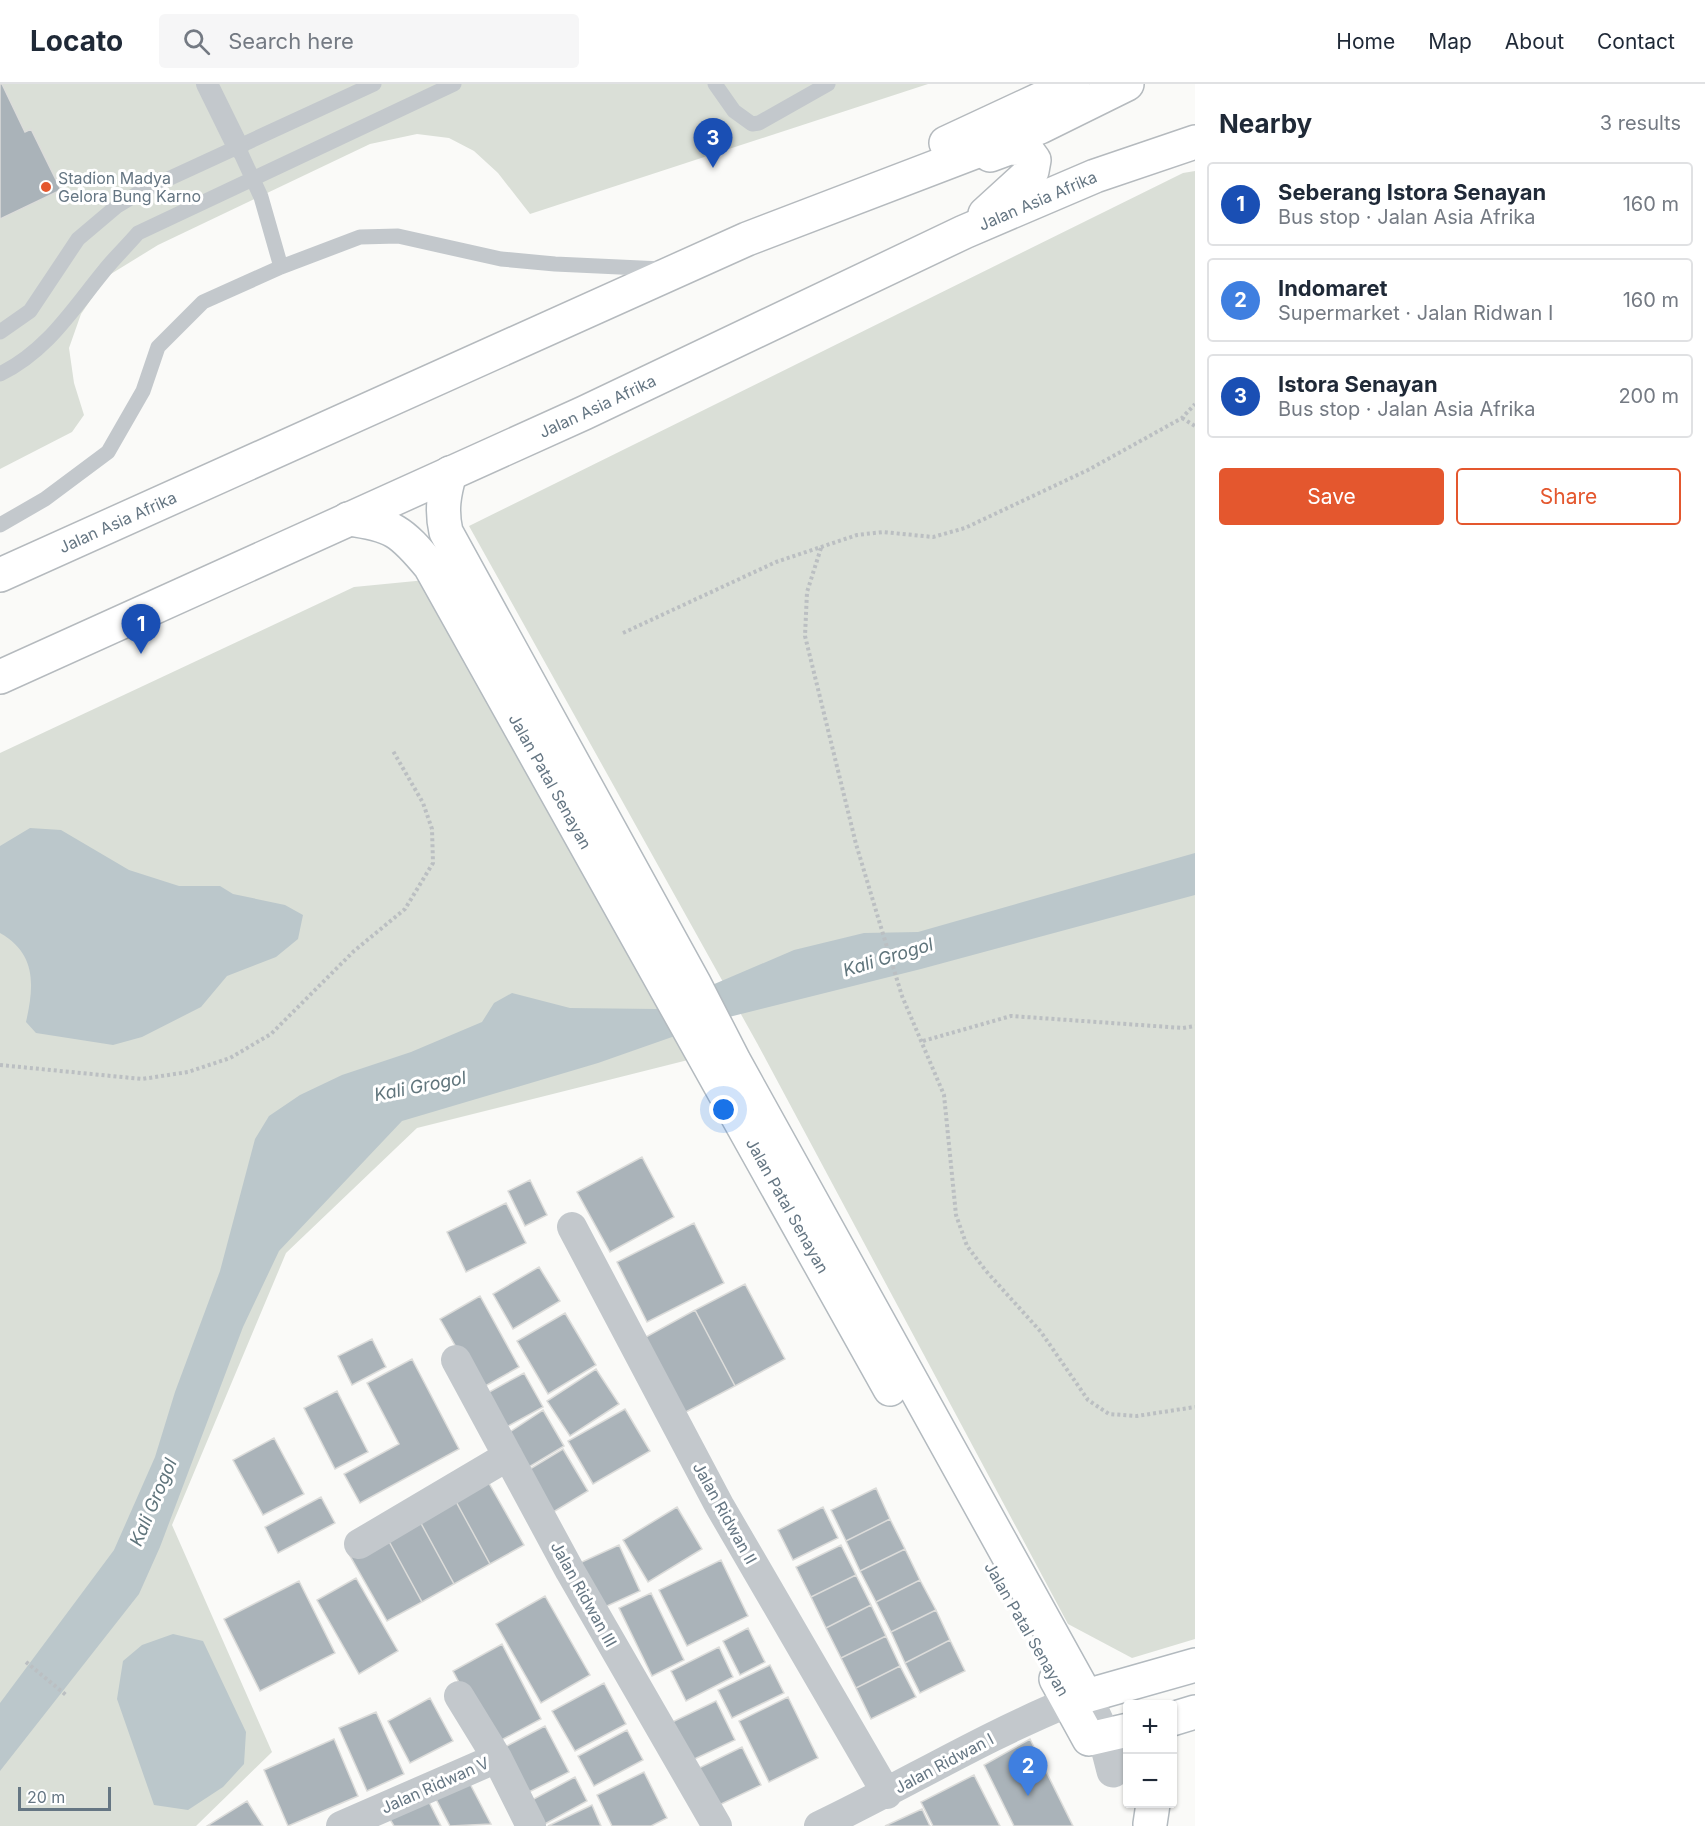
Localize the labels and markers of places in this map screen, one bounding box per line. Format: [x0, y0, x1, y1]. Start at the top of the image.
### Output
pin: 3 [694, 118, 732, 168]
place label: Stadion Madya Gelora Bung Karno [58, 168, 201, 206]
marker: Stadion Madya Gelora Bung Karno [39, 180, 53, 194]
pin: 1 [122, 604, 160, 654]
pin: 2 [1008, 1746, 1048, 1796]

